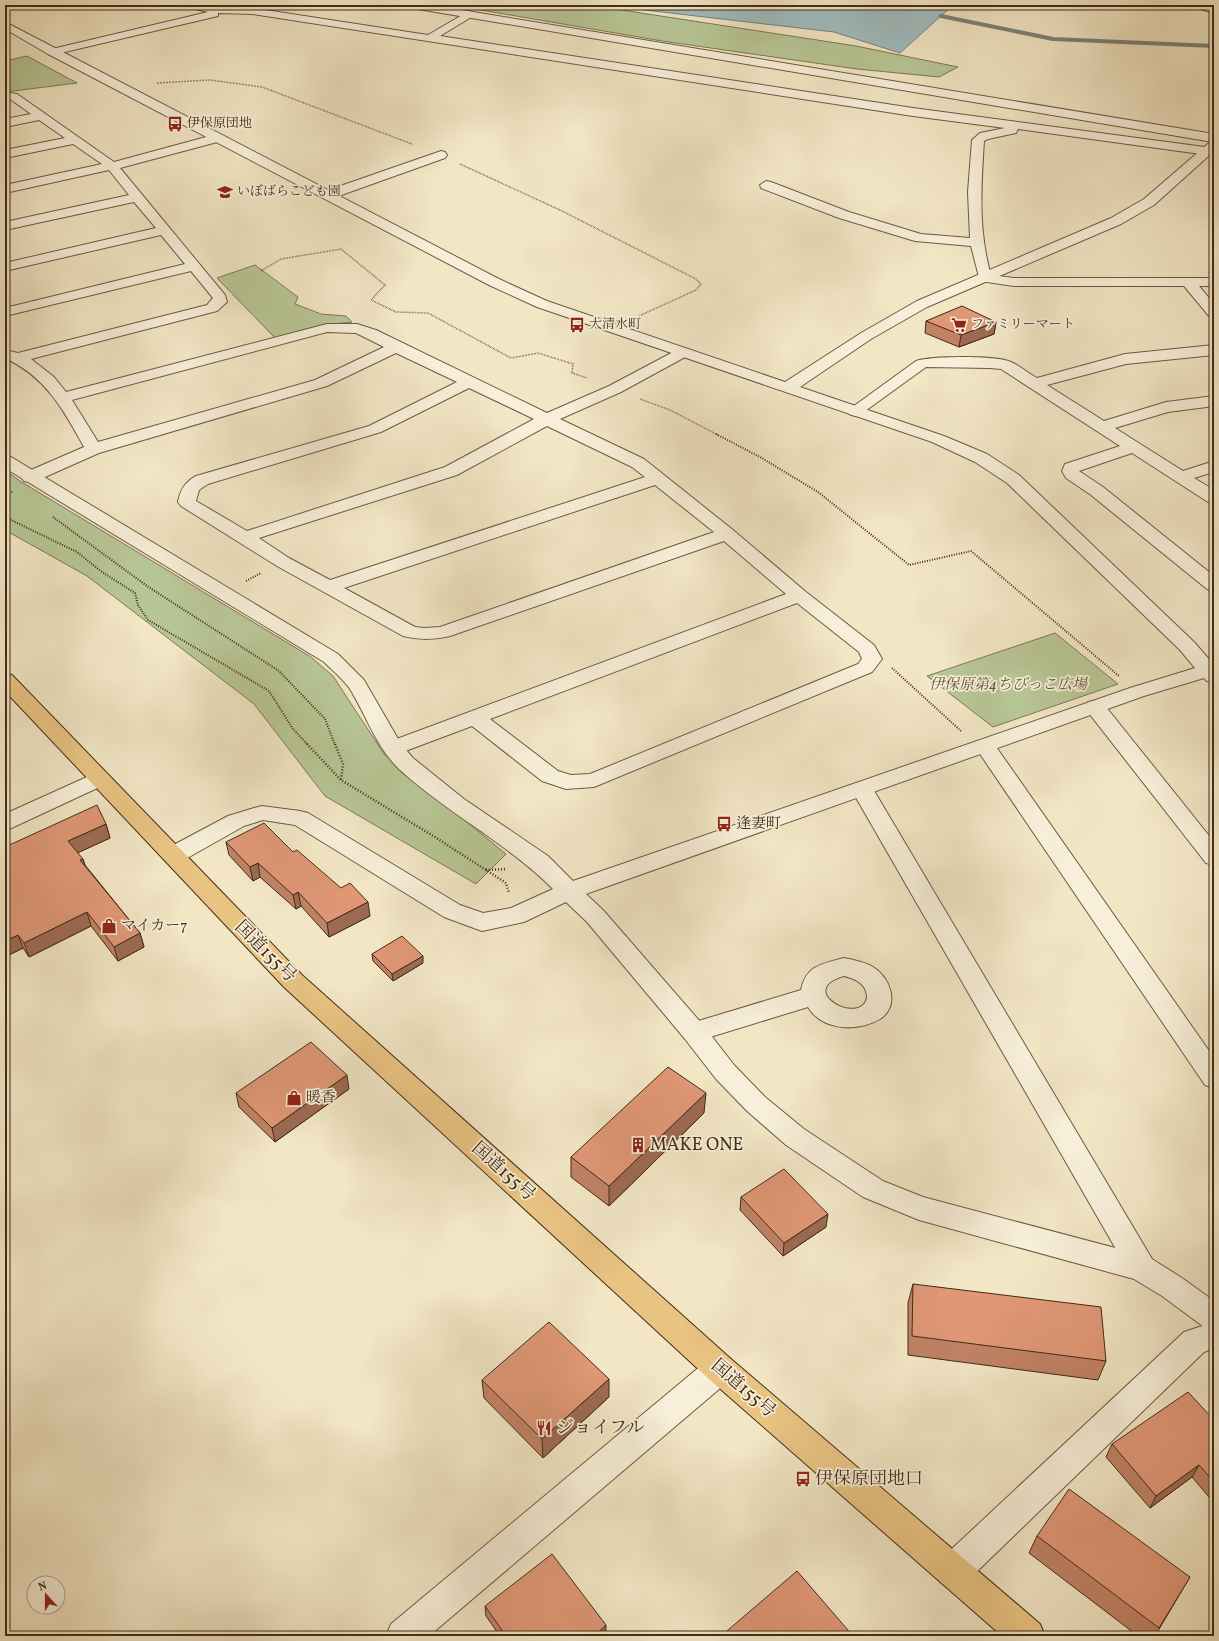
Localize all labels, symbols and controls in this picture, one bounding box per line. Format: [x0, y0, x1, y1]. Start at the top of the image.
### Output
bus stop icon: 伊保原団地 [166, 115, 184, 133]
place label: 伊保原団地 [187, 115, 252, 133]
school or university icon: いぼばらこども園 [216, 183, 234, 201]
place label: いぼばらこども園 [237, 183, 341, 201]
bus stop icon: 大清水町 [568, 316, 586, 334]
place label: 大清水町 [589, 316, 641, 334]
supermarket icon: ファミリーマート [950, 316, 968, 334]
place label: ファミリーマート [971, 316, 1075, 334]
park label: 伊保原第4ちびっこ広場 [929, 675, 1089, 696]
place label: 逢妻町 [736, 814, 781, 835]
bus stop icon: 逢妻町 [715, 815, 733, 833]
street label: 国道155号 [228, 915, 302, 989]
place label: マイカー7 [121, 916, 188, 937]
shop icon: マイカー7 [100, 917, 118, 935]
place label: 暖香 [306, 1088, 336, 1109]
shop icon: 暖香 [285, 1089, 303, 1107]
place label: MAKE ONE [650, 1133, 744, 1158]
building icon: MAKE ONE [629, 1136, 647, 1154]
street label: 国道155号 [466, 1137, 540, 1207]
street label: 国道155号 [705, 1354, 781, 1424]
place label: ジョイフル [556, 1416, 644, 1441]
restaurant icon: ジョイフル [535, 1419, 553, 1437]
place label: 伊保原団地口 [815, 1467, 923, 1492]
bus stop icon: 伊保原団地口 [794, 1470, 812, 1488]
north arrow [26, 1575, 66, 1615]
text: N [37, 1579, 49, 1595]

